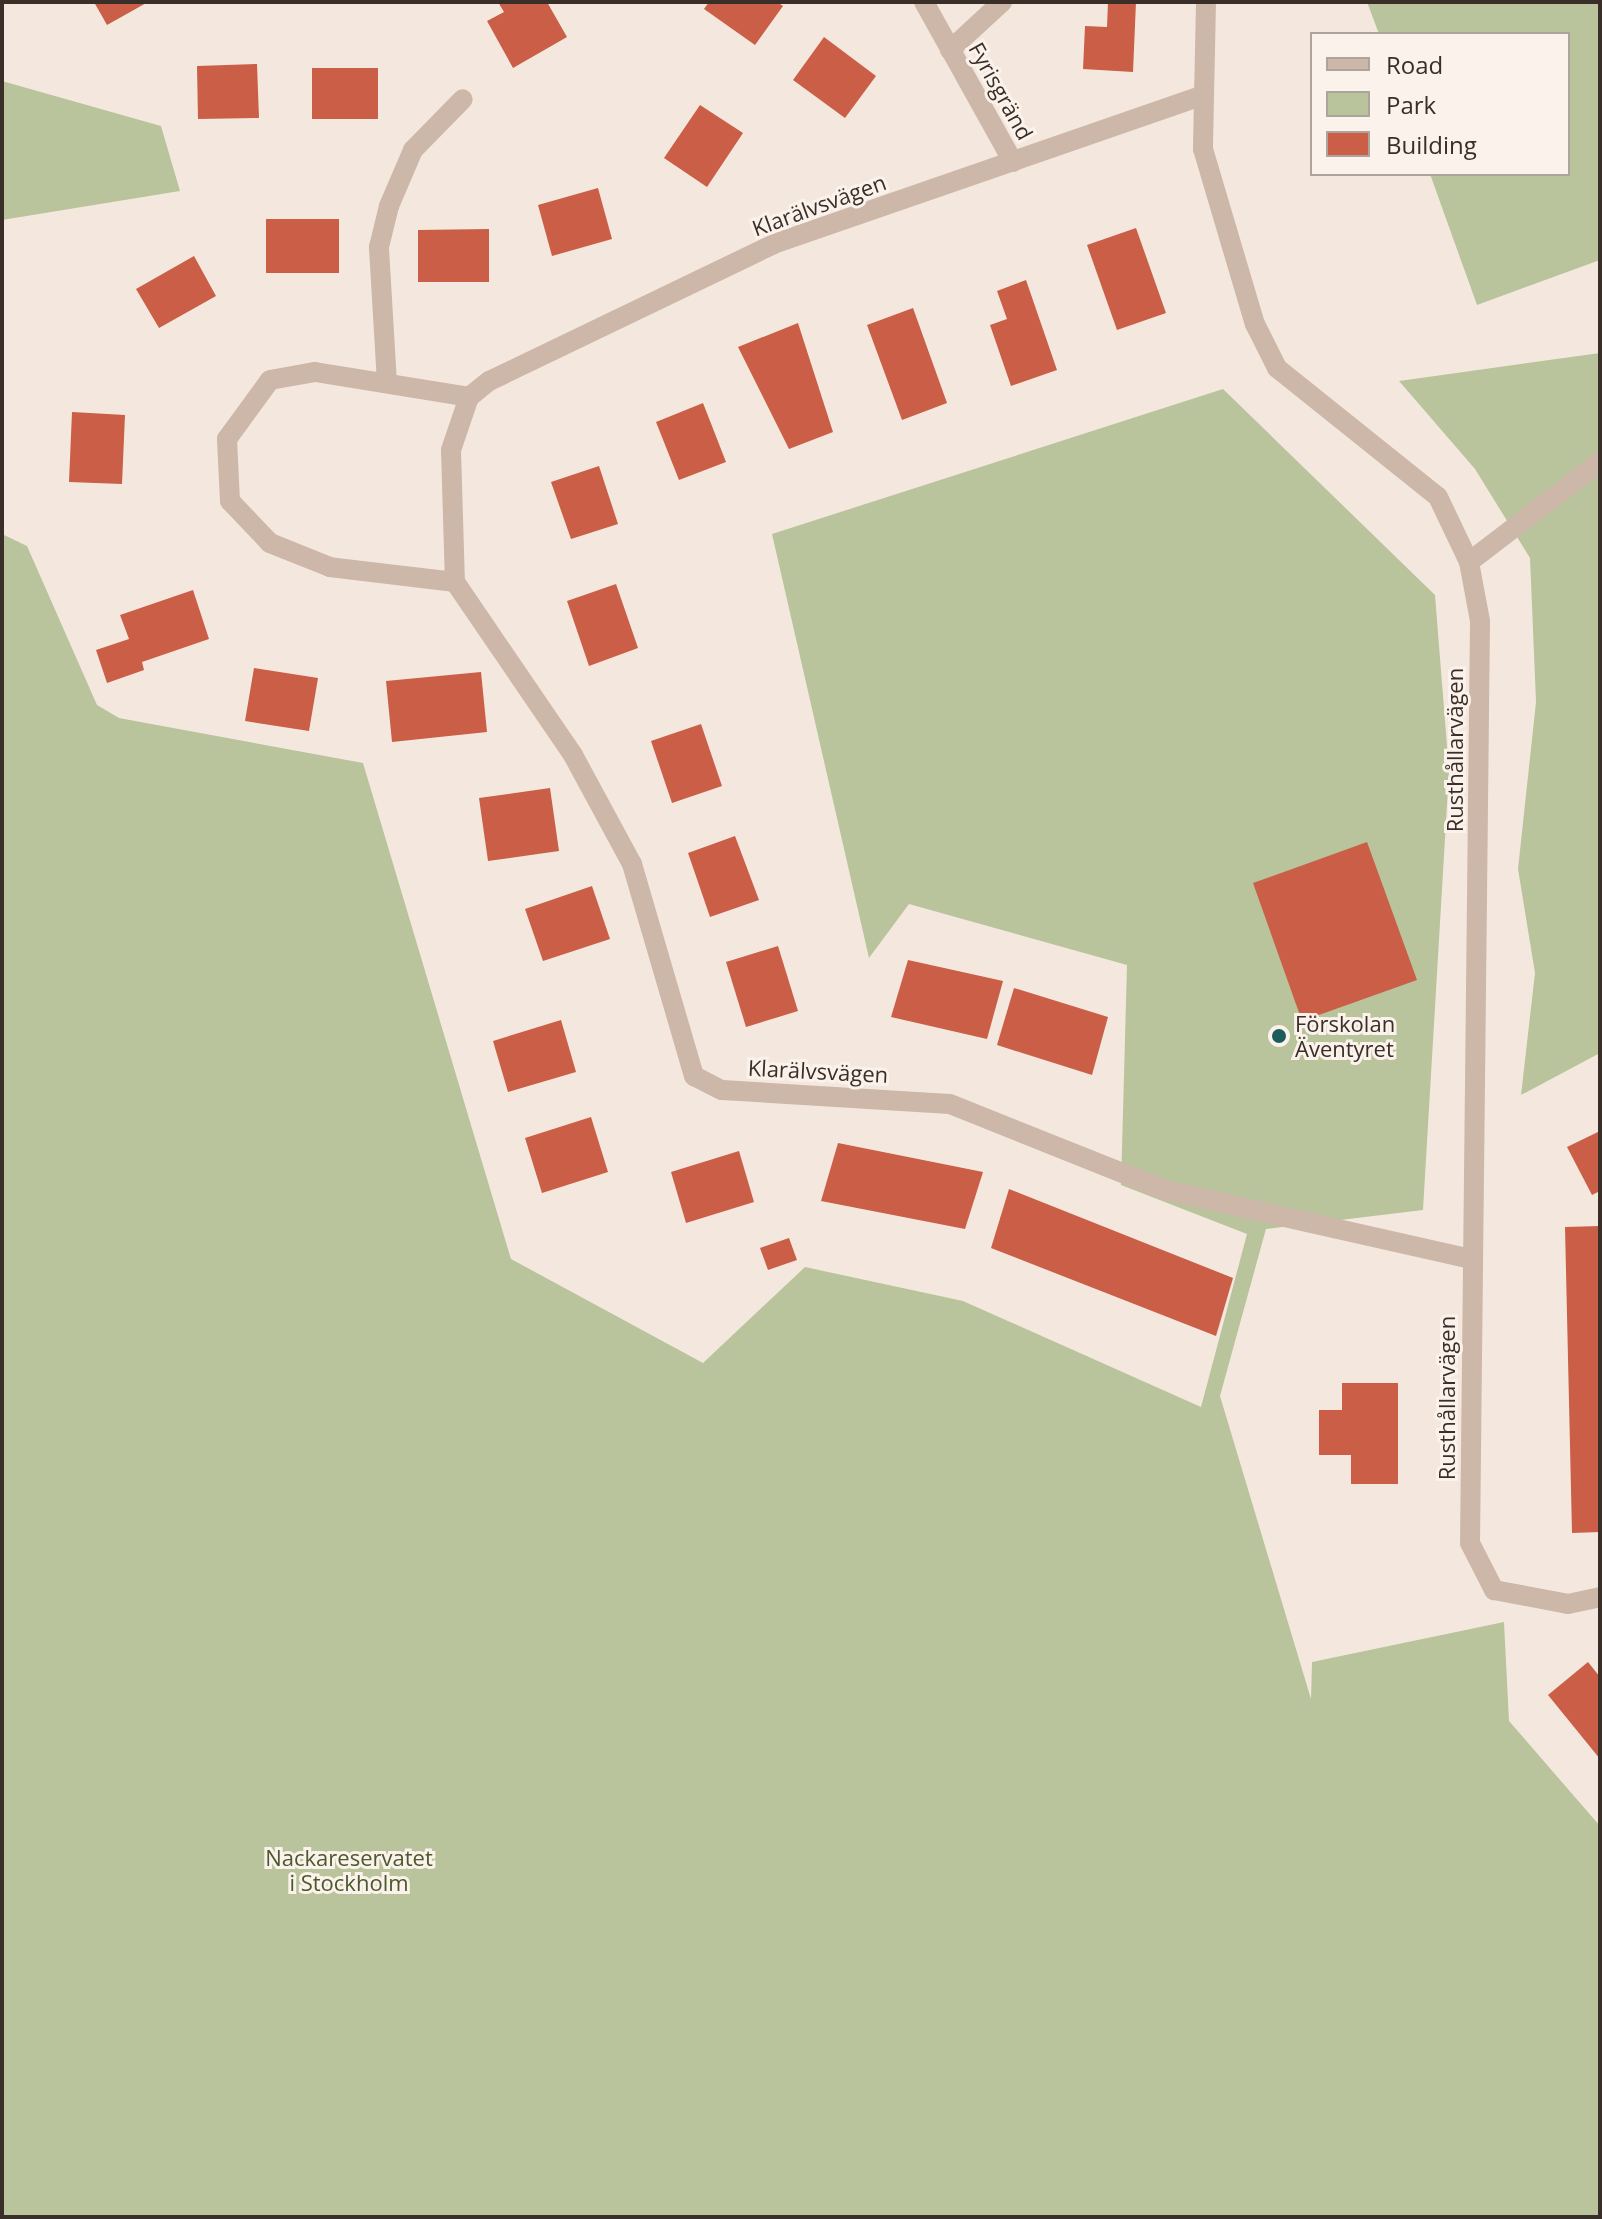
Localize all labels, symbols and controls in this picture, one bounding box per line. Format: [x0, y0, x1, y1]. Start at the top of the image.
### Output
legend [1310, 32, 1570, 176]
street label: Fyrisgränd [963, 38, 1039, 144]
text: Road [1386, 48, 1443, 81]
text: Park [1386, 88, 1436, 121]
text: Building [1386, 128, 1477, 161]
street label: Klarälvsvägen [748, 169, 890, 241]
street label: Rusthållarvägen [1442, 668, 1468, 832]
place label: Förskolan Äventyret [1295, 1010, 1395, 1062]
marker: Förskolan Äventyret [1270, 1027, 1288, 1045]
street label: Klarälvsvägen [747, 1054, 889, 1088]
street label: Rusthållarvägen [1434, 1316, 1460, 1480]
park label: Nackareservatet i Stockholm [265, 1844, 433, 1896]

